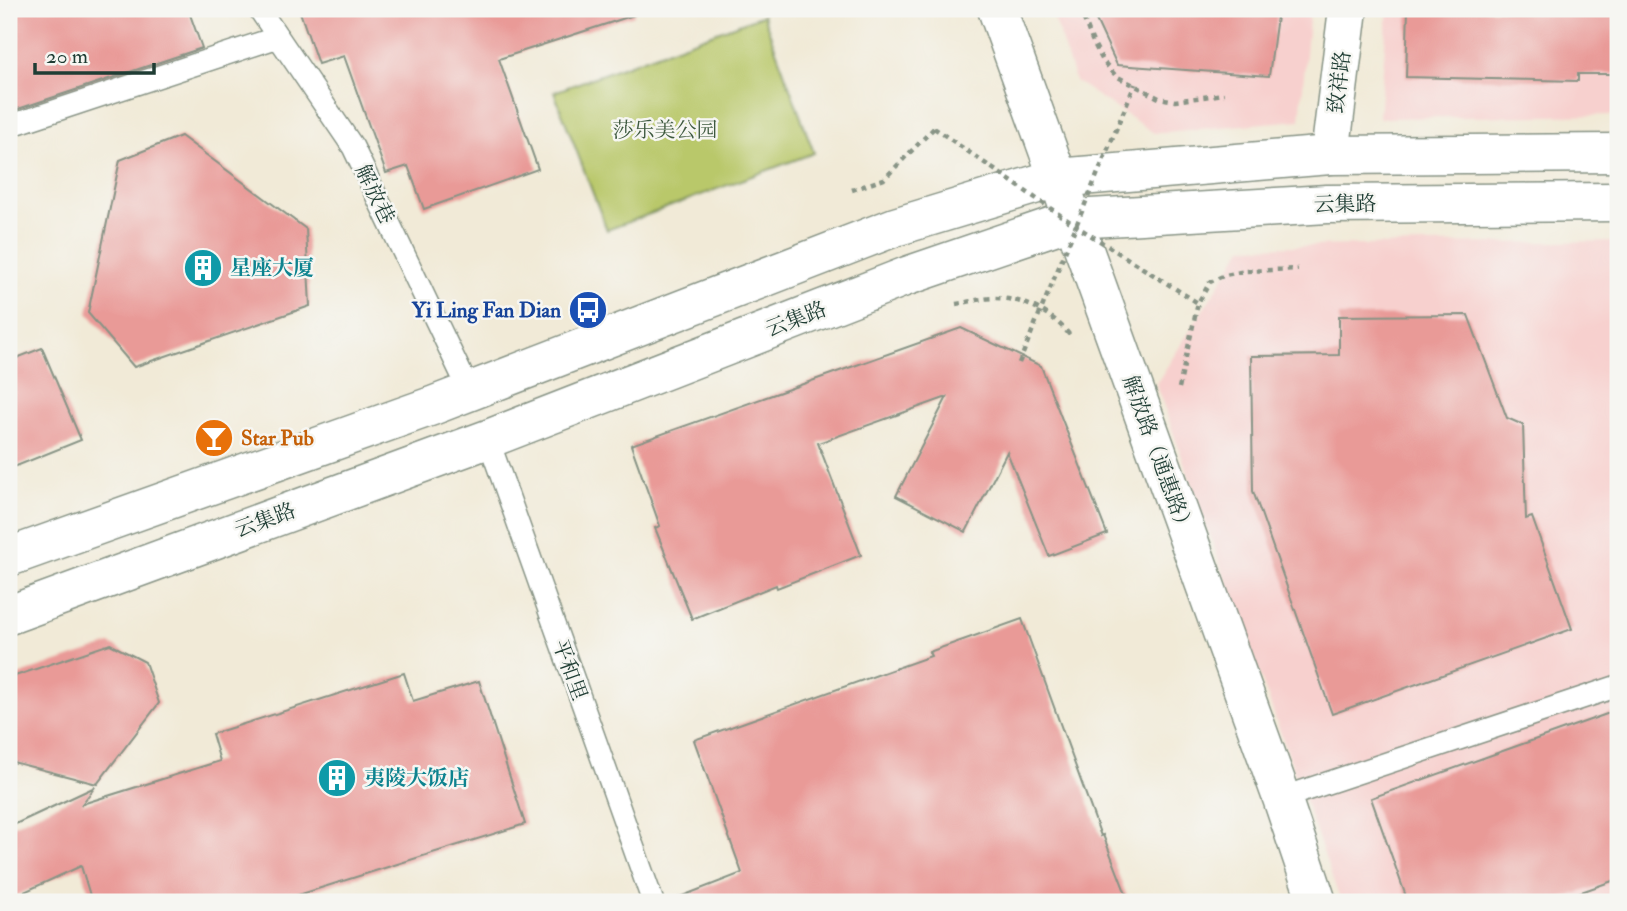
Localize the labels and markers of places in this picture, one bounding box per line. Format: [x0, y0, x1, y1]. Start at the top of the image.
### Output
building icon: 星座大厦 [182, 247, 224, 289]
place label: 星座大厦 [230, 255, 314, 282]
bus stop icon: Yi Ling Fan Dian [567, 289, 609, 331]
place label: Yi Ling Fan Dian [411, 297, 561, 324]
bar icon: Star Pub [193, 417, 235, 459]
place label: Star Pub [241, 425, 314, 452]
building icon: 夷陵大饭店 [316, 757, 358, 799]
place label: 夷陵大饭店 [364, 765, 469, 792]

